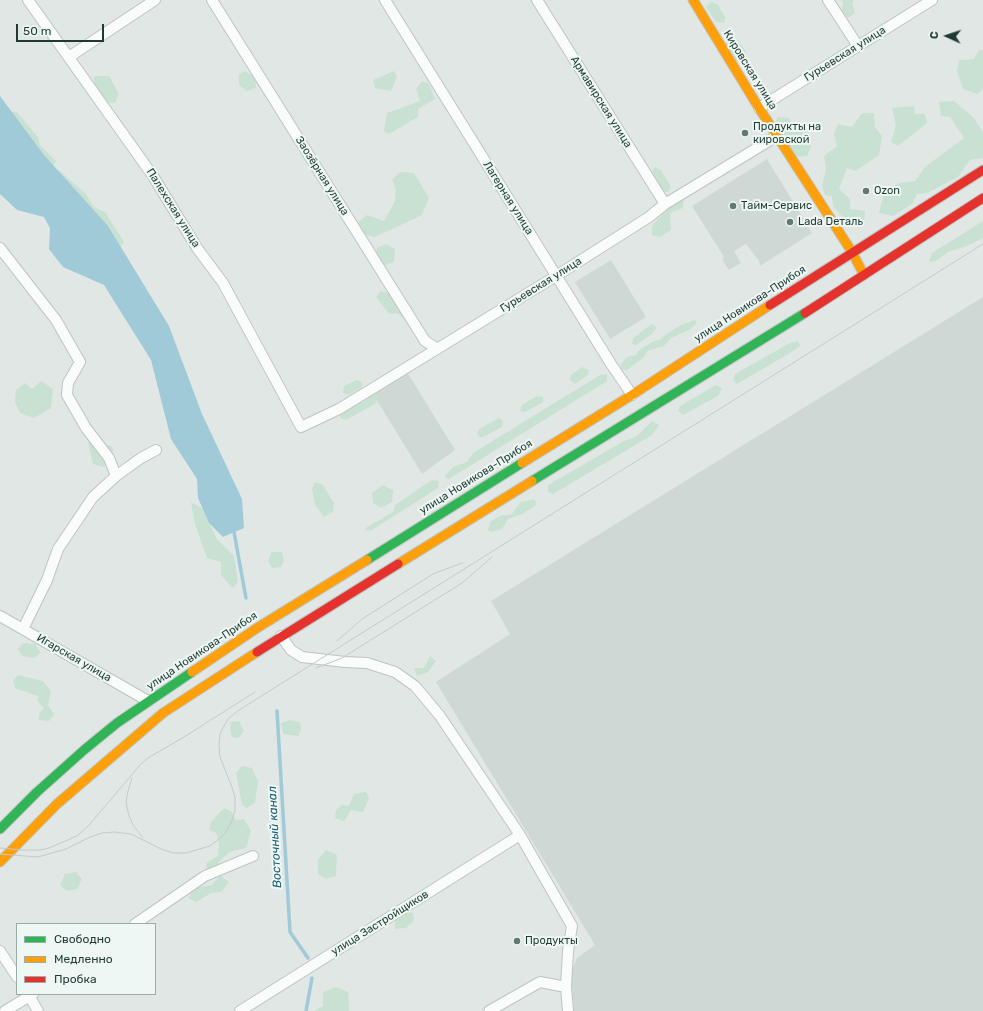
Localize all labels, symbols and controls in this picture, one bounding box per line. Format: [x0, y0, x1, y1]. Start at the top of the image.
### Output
scale bar [18, 16, 106, 42]
north arrow [927, 16, 967, 56]
text: 50 m [23, 24, 51, 38]
street label: Гурьевская улица [802, 24, 888, 84]
street label: Кировская улица [720, 28, 780, 112]
text: С [928, 31, 941, 40]
street label: Армавирская улица [568, 54, 634, 150]
place label: Продукты на кировской [753, 120, 821, 146]
marker: Продукты на кировской [740, 128, 750, 138]
street label: Заозёрная улица [292, 134, 352, 218]
street label: Лагерная улица [480, 159, 536, 237]
street label: Палехская улица [143, 166, 203, 250]
place label: Ozon [874, 184, 900, 198]
marker: Ozon [861, 186, 871, 196]
place label: Тайм-Сервис [741, 199, 812, 213]
marker: Тайм-Сервис [728, 201, 738, 211]
place label: Lada Dеталь [798, 215, 863, 229]
marker: Lada Dеталь [785, 217, 795, 227]
street label: Гурьевская улица [498, 255, 584, 315]
street label: улица Новикова-Прибоя [692, 263, 808, 345]
street label: улица Новикова-Прибоя [417, 437, 535, 517]
street label: улица Новикова-Прибоя [144, 609, 260, 693]
street label: Игарская улица [34, 631, 114, 685]
water label: Восточный канал [265, 786, 285, 888]
street label: улица Застройщиков [329, 888, 431, 958]
legend [16, 923, 156, 995]
text: Свободно [54, 932, 111, 946]
place label: Продукты [525, 934, 578, 948]
marker: Продукты [512, 936, 522, 946]
text: Медленно [54, 952, 113, 966]
text: Пробка [54, 972, 97, 986]

